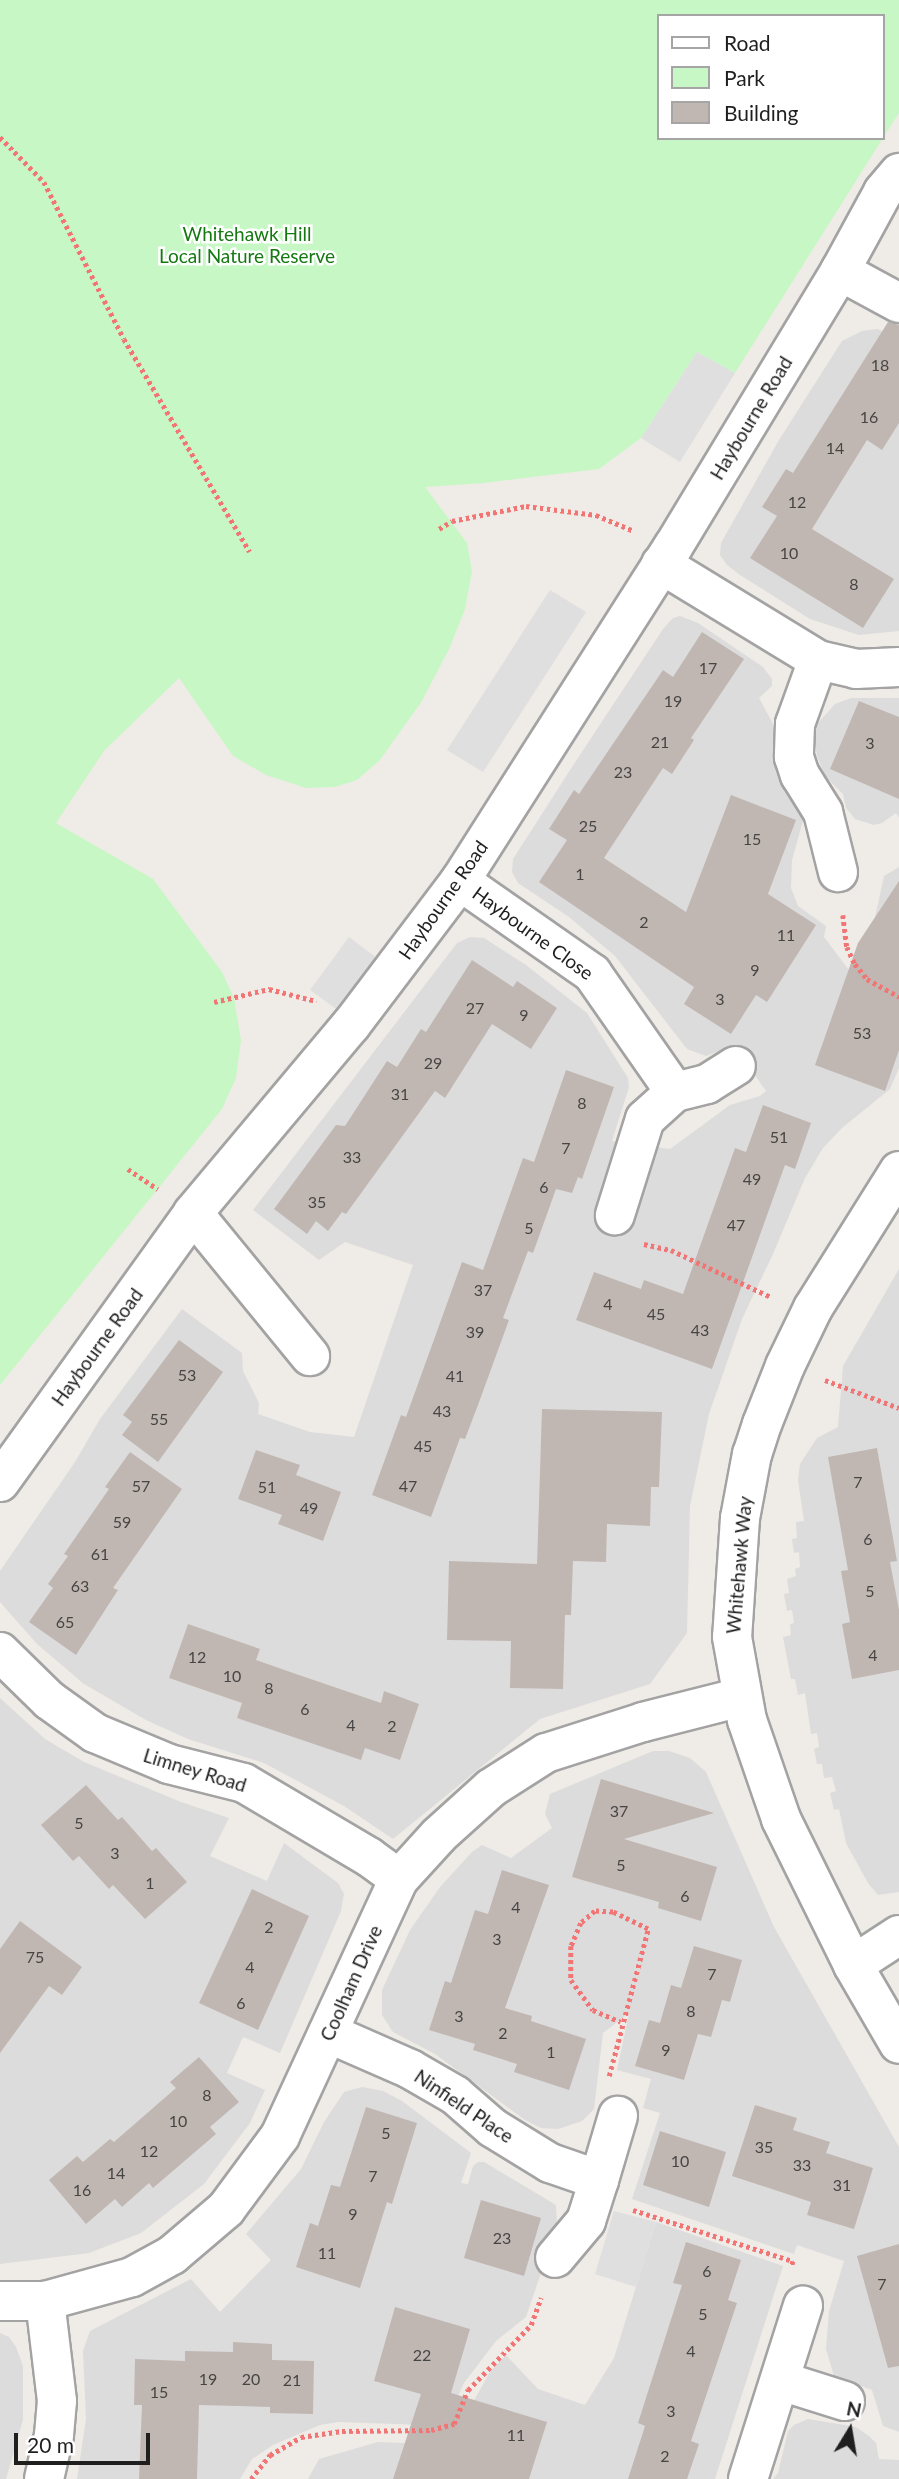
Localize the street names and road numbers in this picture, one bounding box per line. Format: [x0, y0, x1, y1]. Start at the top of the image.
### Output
street label: Haybourne Road [705, 352, 797, 484]
street label: Haybourne Road [394, 836, 492, 964]
street label: Haybourne Close [468, 881, 598, 985]
street label: Haybourne Road [47, 1284, 147, 1410]
street label: Whitehawk Way [722, 1495, 756, 1635]
street label: Limney Road [140, 1743, 250, 1797]
street label: Coolham Drive [315, 1922, 387, 2044]
street label: Ninfield Place [410, 2065, 518, 2147]

